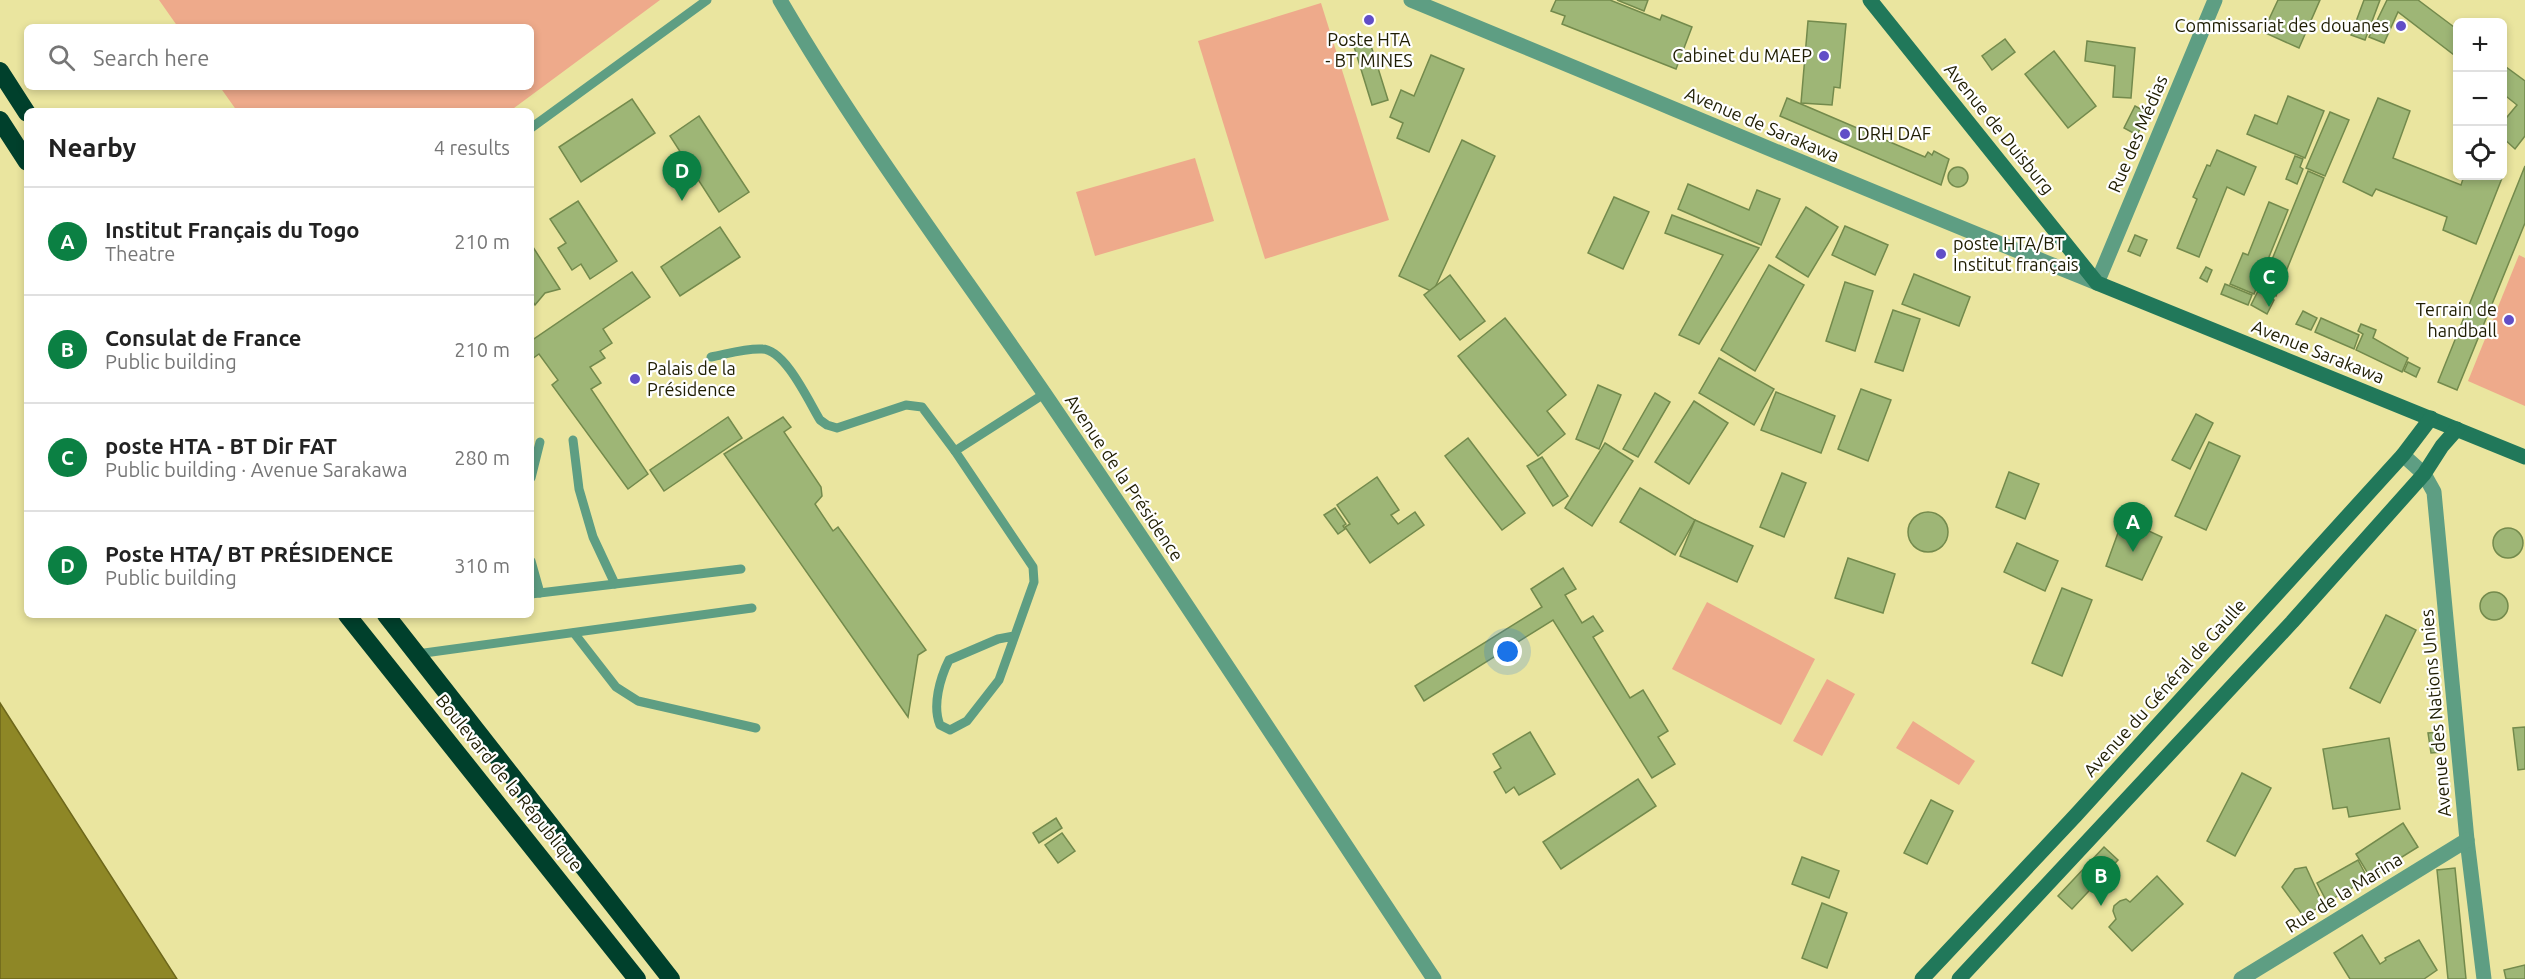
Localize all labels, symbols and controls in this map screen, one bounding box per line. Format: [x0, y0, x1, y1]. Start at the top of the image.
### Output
marker: Poste HTA - BT MINES [1362, 13, 1376, 27]
place label: Commissariat des douanes [2174, 15, 2389, 35]
map controls [2453, 18, 2507, 180]
button: + [2453, 18, 2507, 72]
marker: Commissariat des douanes [2394, 19, 2408, 33]
search box [24, 24, 534, 90]
place label: Poste HTA - BT MINES [1325, 29, 1413, 70]
icon: search [45, 41, 78, 74]
text: Search here [93, 45, 209, 70]
place label: Cabinet du MAEP [1672, 45, 1812, 65]
marker: Cabinet du MAEP [1817, 49, 1831, 63]
street label: Avenue de Duisburg [1941, 59, 2059, 198]
street label: Rue des Médias [2103, 72, 2171, 195]
button: − [2453, 72, 2507, 126]
street label: Avenue de Sarakawa [1682, 83, 1843, 166]
place label: DRH DAF [1857, 123, 1931, 143]
button: locate [2453, 126, 2507, 180]
marker: DRH DAF [1838, 127, 1852, 141]
text: Nearby [48, 133, 136, 162]
text: 4 results [434, 136, 510, 159]
pin: D [662, 152, 702, 201]
text: Institut Français du Togo [105, 217, 360, 242]
text: A [60, 230, 75, 253]
text: 210 m [454, 230, 510, 253]
place label: poste HTA/BT Institut français [1953, 233, 2079, 274]
text: Theatre [105, 242, 175, 265]
marker: poste HTA/BT Institut français [1934, 247, 1948, 261]
pin: C [2250, 258, 2288, 307]
place label: Terrain de handball [2416, 299, 2497, 340]
marker: Terrain de handball [2502, 313, 2516, 327]
street label: Avenue Sarakawa [2249, 315, 2388, 387]
text: Consulat de France [105, 325, 302, 350]
text: B [61, 338, 74, 361]
text: 210 m [454, 338, 510, 361]
text: Public building [105, 350, 237, 373]
place label: Palais de la Présidence [647, 358, 736, 399]
marker: Palais de la Présidence [628, 372, 642, 386]
street label: Avenue de la Présidence [1062, 391, 1188, 564]
text: poste HTA - BT Dir FAT [105, 433, 337, 458]
text: C [61, 446, 74, 469]
text: 280 m [454, 446, 510, 469]
text: Public building · Avenue Sarakawa [105, 458, 408, 481]
pin: A [2114, 502, 2152, 552]
text: Poste HTA/ BT PRÉSIDENCE [105, 541, 393, 566]
text: D [60, 554, 75, 577]
text: 310 m [454, 554, 510, 577]
text: Public building [105, 566, 237, 589]
street label: Avenue du Général de Gaulle [2079, 594, 2249, 780]
street label: Avenue des Nations Unies [2416, 608, 2454, 818]
your location [1493, 637, 1522, 666]
street label: Boulevard de la République [432, 690, 587, 875]
street label: Rue de la Marina [2281, 848, 2406, 936]
pin: B [2082, 856, 2120, 906]

